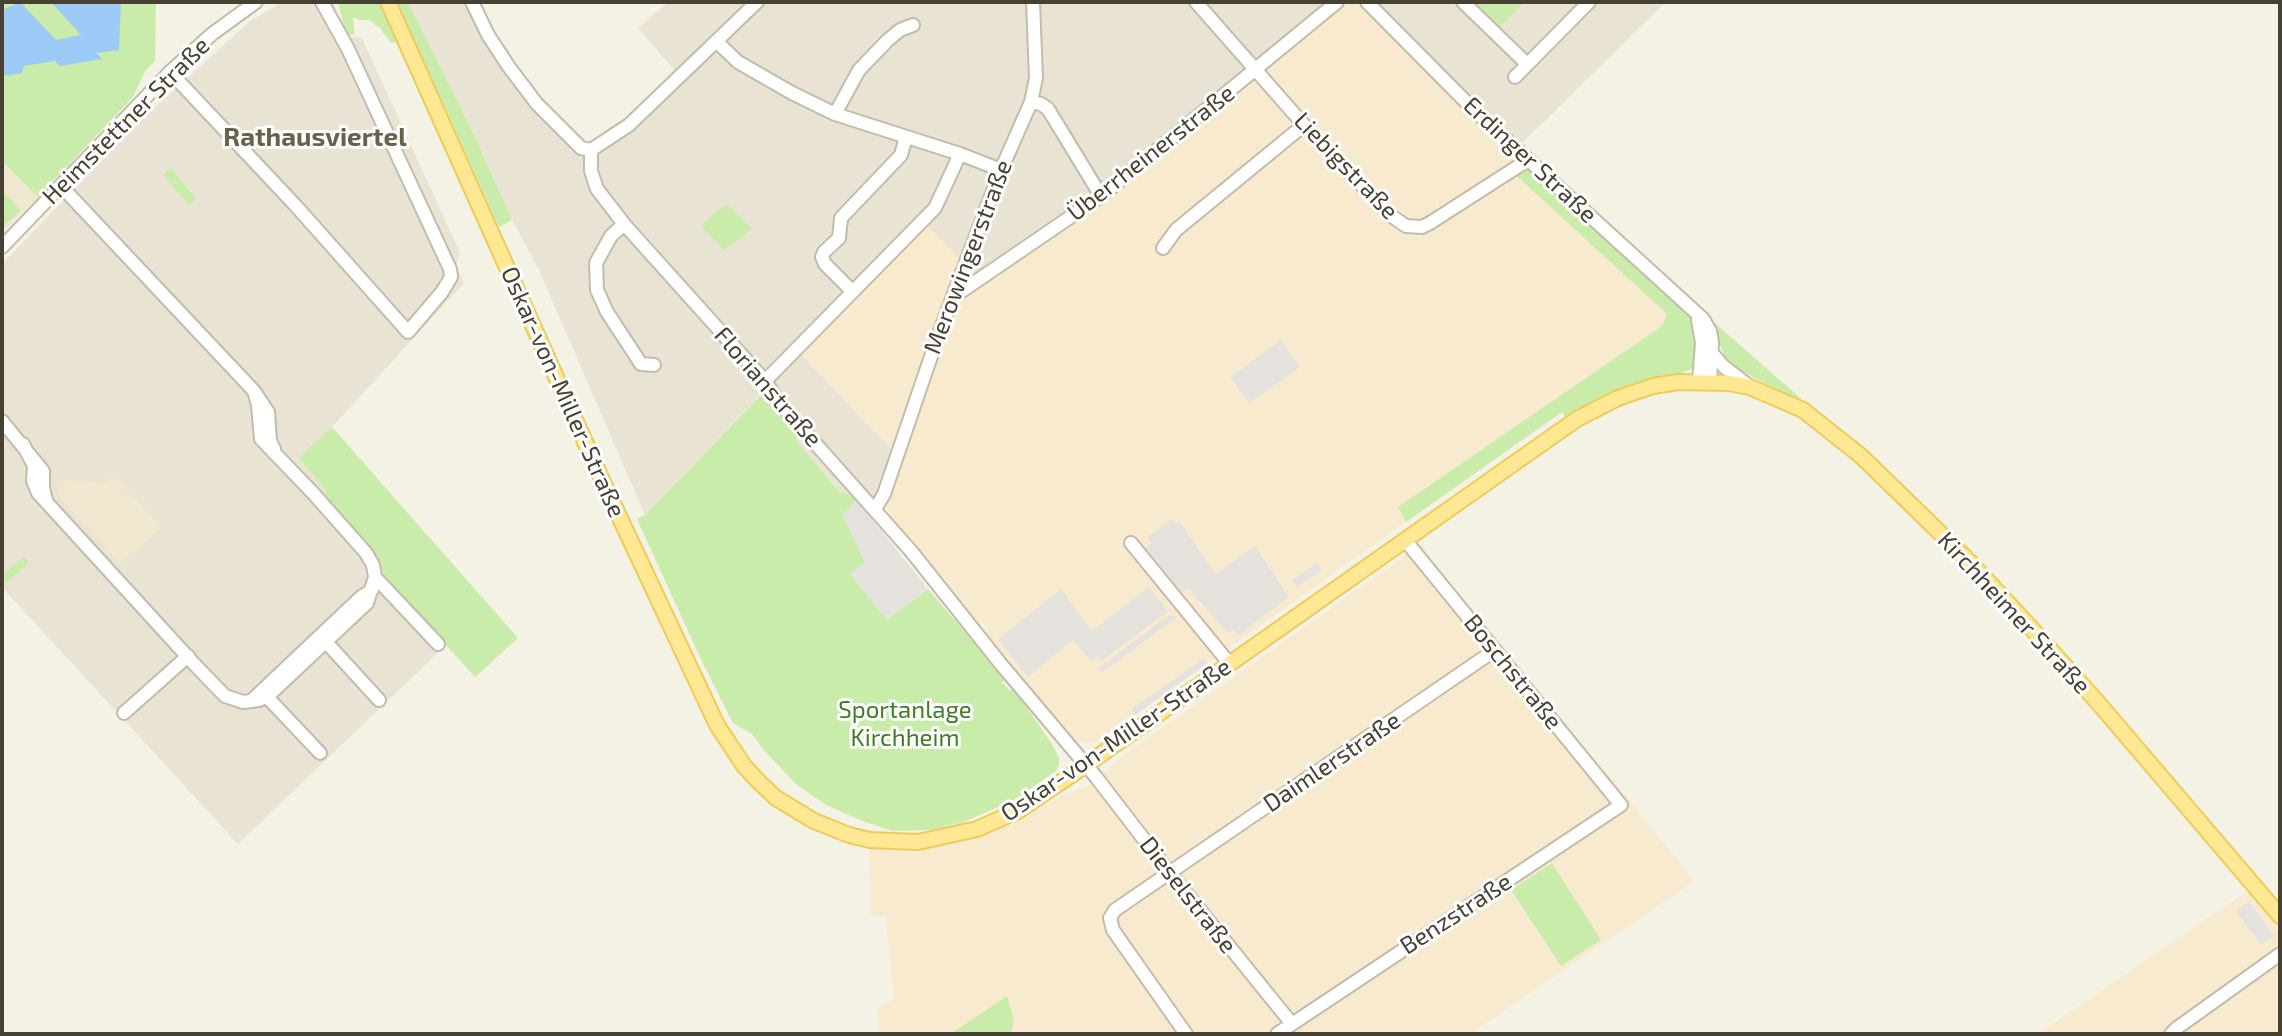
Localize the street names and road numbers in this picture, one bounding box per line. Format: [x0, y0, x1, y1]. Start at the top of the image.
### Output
street label: Heimstettner Straße [36, 31, 216, 211]
street label: Überrheinerstraße [1062, 79, 1240, 227]
street label: Erdinger Straße [1457, 91, 1603, 229]
street label: Liebigstraße [1288, 107, 1404, 225]
street label: Merowingerstraße [918, 156, 1018, 358]
street label: Oskar-von-Miller-Straße [495, 262, 631, 522]
street label: Florianstraße [708, 321, 828, 453]
street label: Kirchheimer Straße [1931, 526, 2097, 700]
street label: Boschstraße [1458, 609, 1568, 735]
street label: Oskar-von-Miller-Straße [995, 652, 1237, 828]
street label: Daimlerstraße [1258, 706, 1406, 818]
street label: Dieselstraße [1133, 831, 1243, 959]
street label: Benzstraße [1395, 867, 1517, 961]

